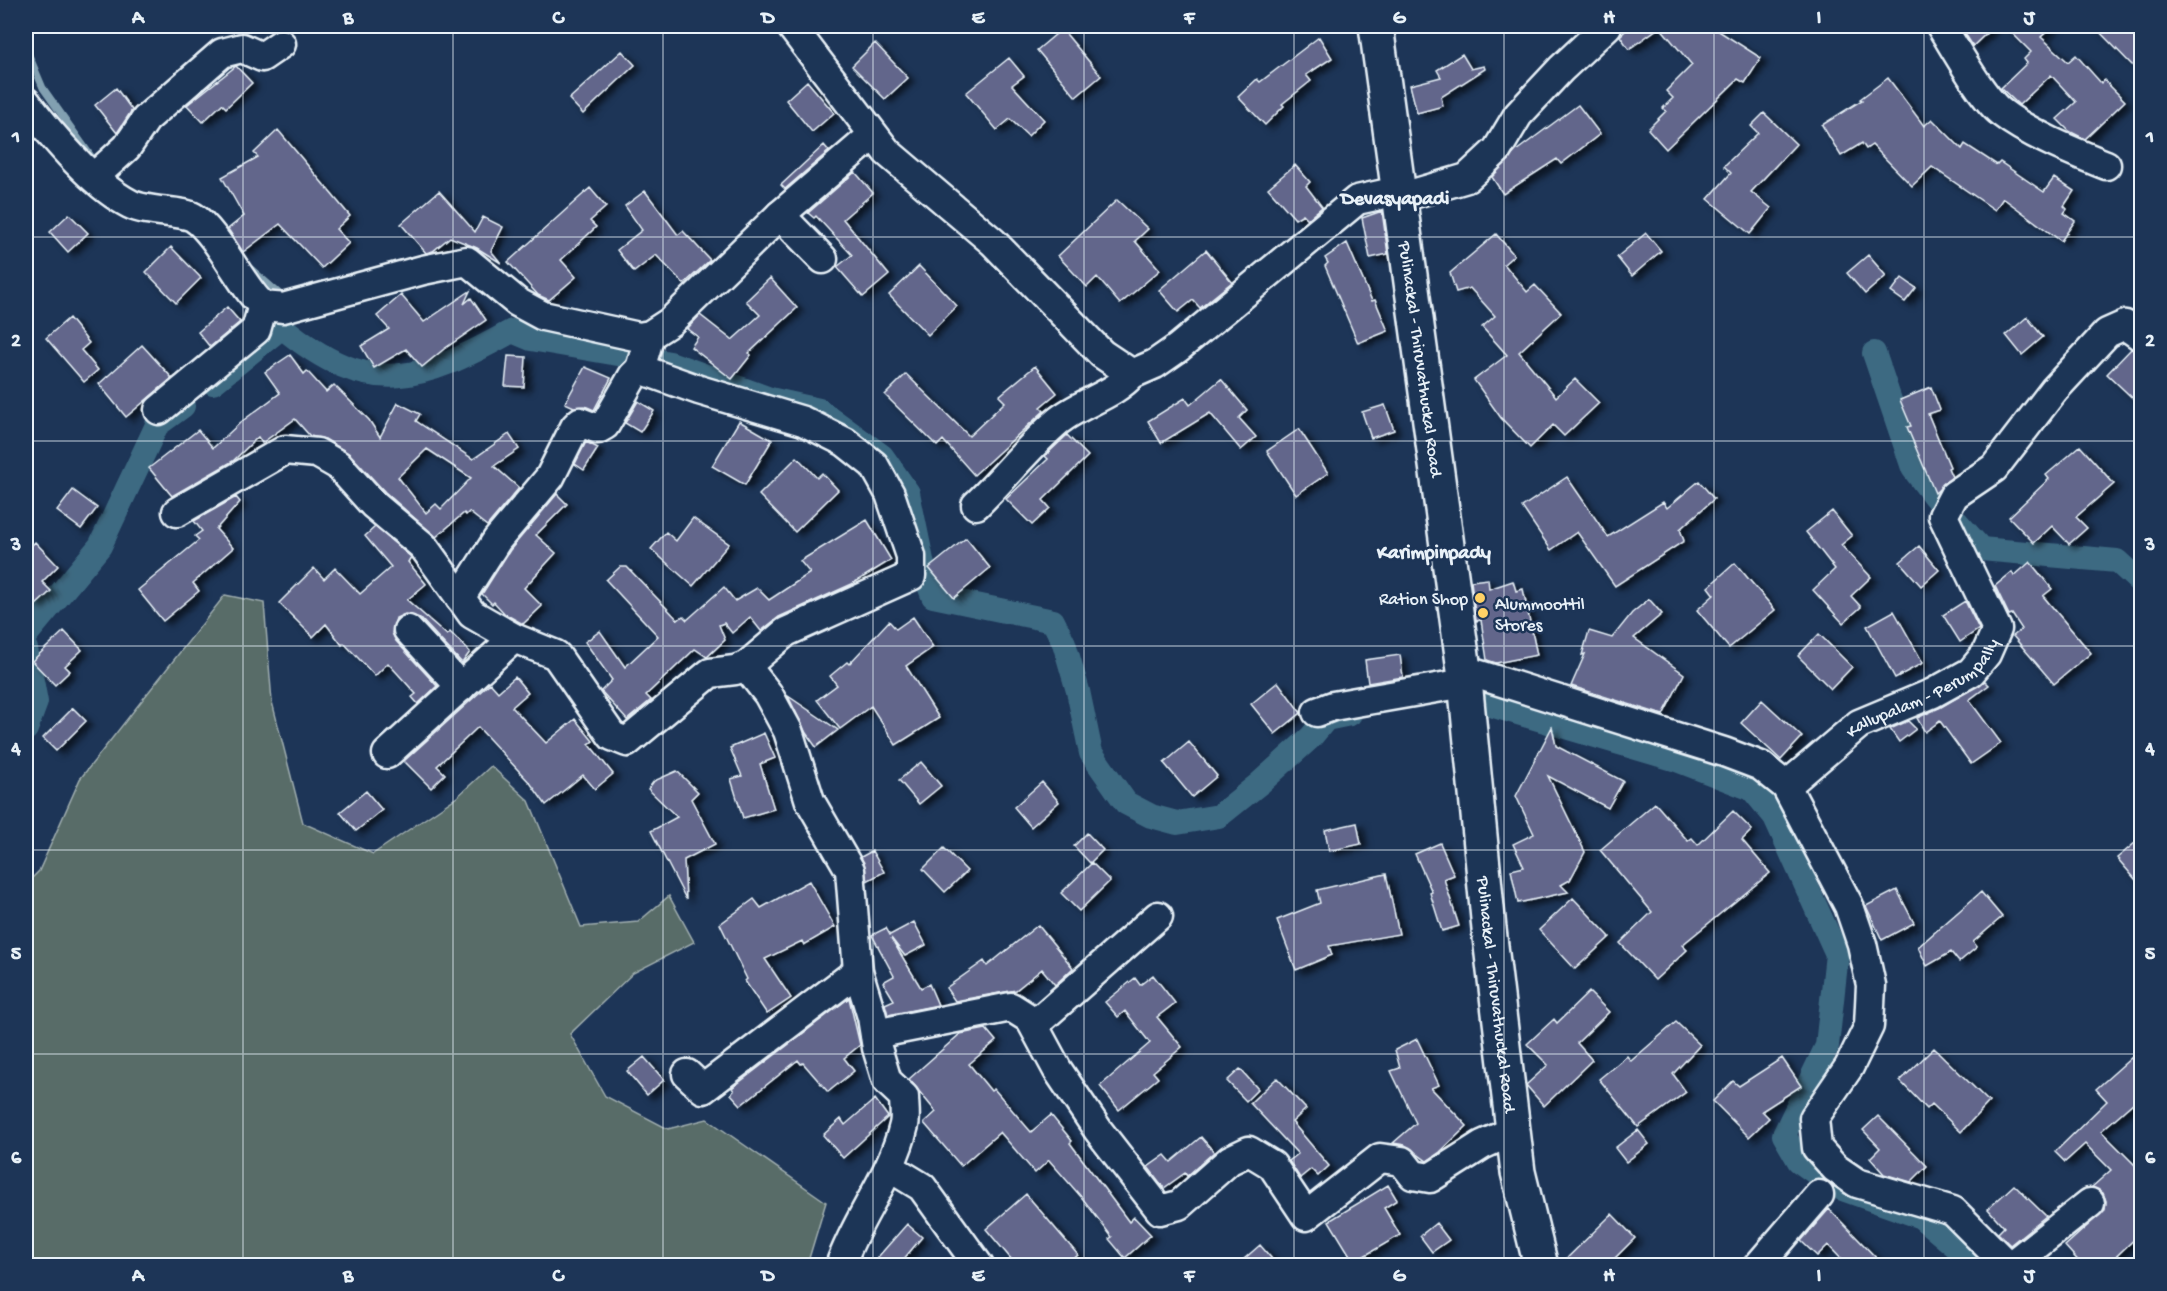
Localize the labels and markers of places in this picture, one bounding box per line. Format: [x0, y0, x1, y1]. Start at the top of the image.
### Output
place label: Ration Shop [1379, 590, 1468, 611]
marker: Ration Shop [1473, 591, 1487, 605]
place label: Alummoottil Stores [1495, 595, 1585, 637]
marker: Alummoottil Stores [1476, 606, 1490, 620]

